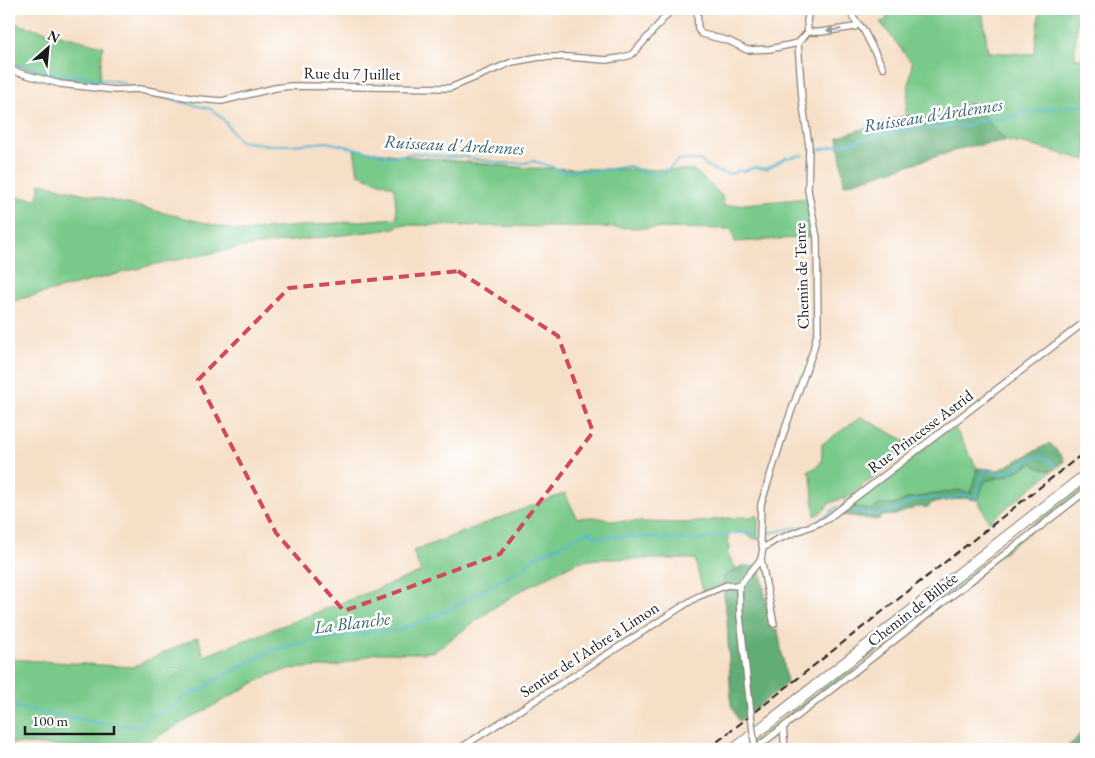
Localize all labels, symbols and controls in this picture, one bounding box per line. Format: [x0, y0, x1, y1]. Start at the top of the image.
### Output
north arrow [22, 22, 72, 72]
text: N [45, 26, 64, 47]
one-way arrow [826, 26, 842, 34]
street label: Rue du 7 Juillet [304, 62, 400, 85]
water label: Ruisseau d'Ardennes [862, 92, 1005, 137]
water label: Ruisseau d'Ardennes [383, 129, 526, 160]
street label: Chemin de Tenre [789, 222, 814, 330]
street label: Rue Princesse Astrid [863, 384, 978, 478]
street label: Chemin de Bilhée [863, 568, 962, 651]
street label: Sentier de l'Arbre à Limon [516, 596, 663, 702]
water label: La Blanche [312, 606, 392, 639]
scale bar [25, 703, 114, 735]
text: 100 m [32, 711, 69, 730]

